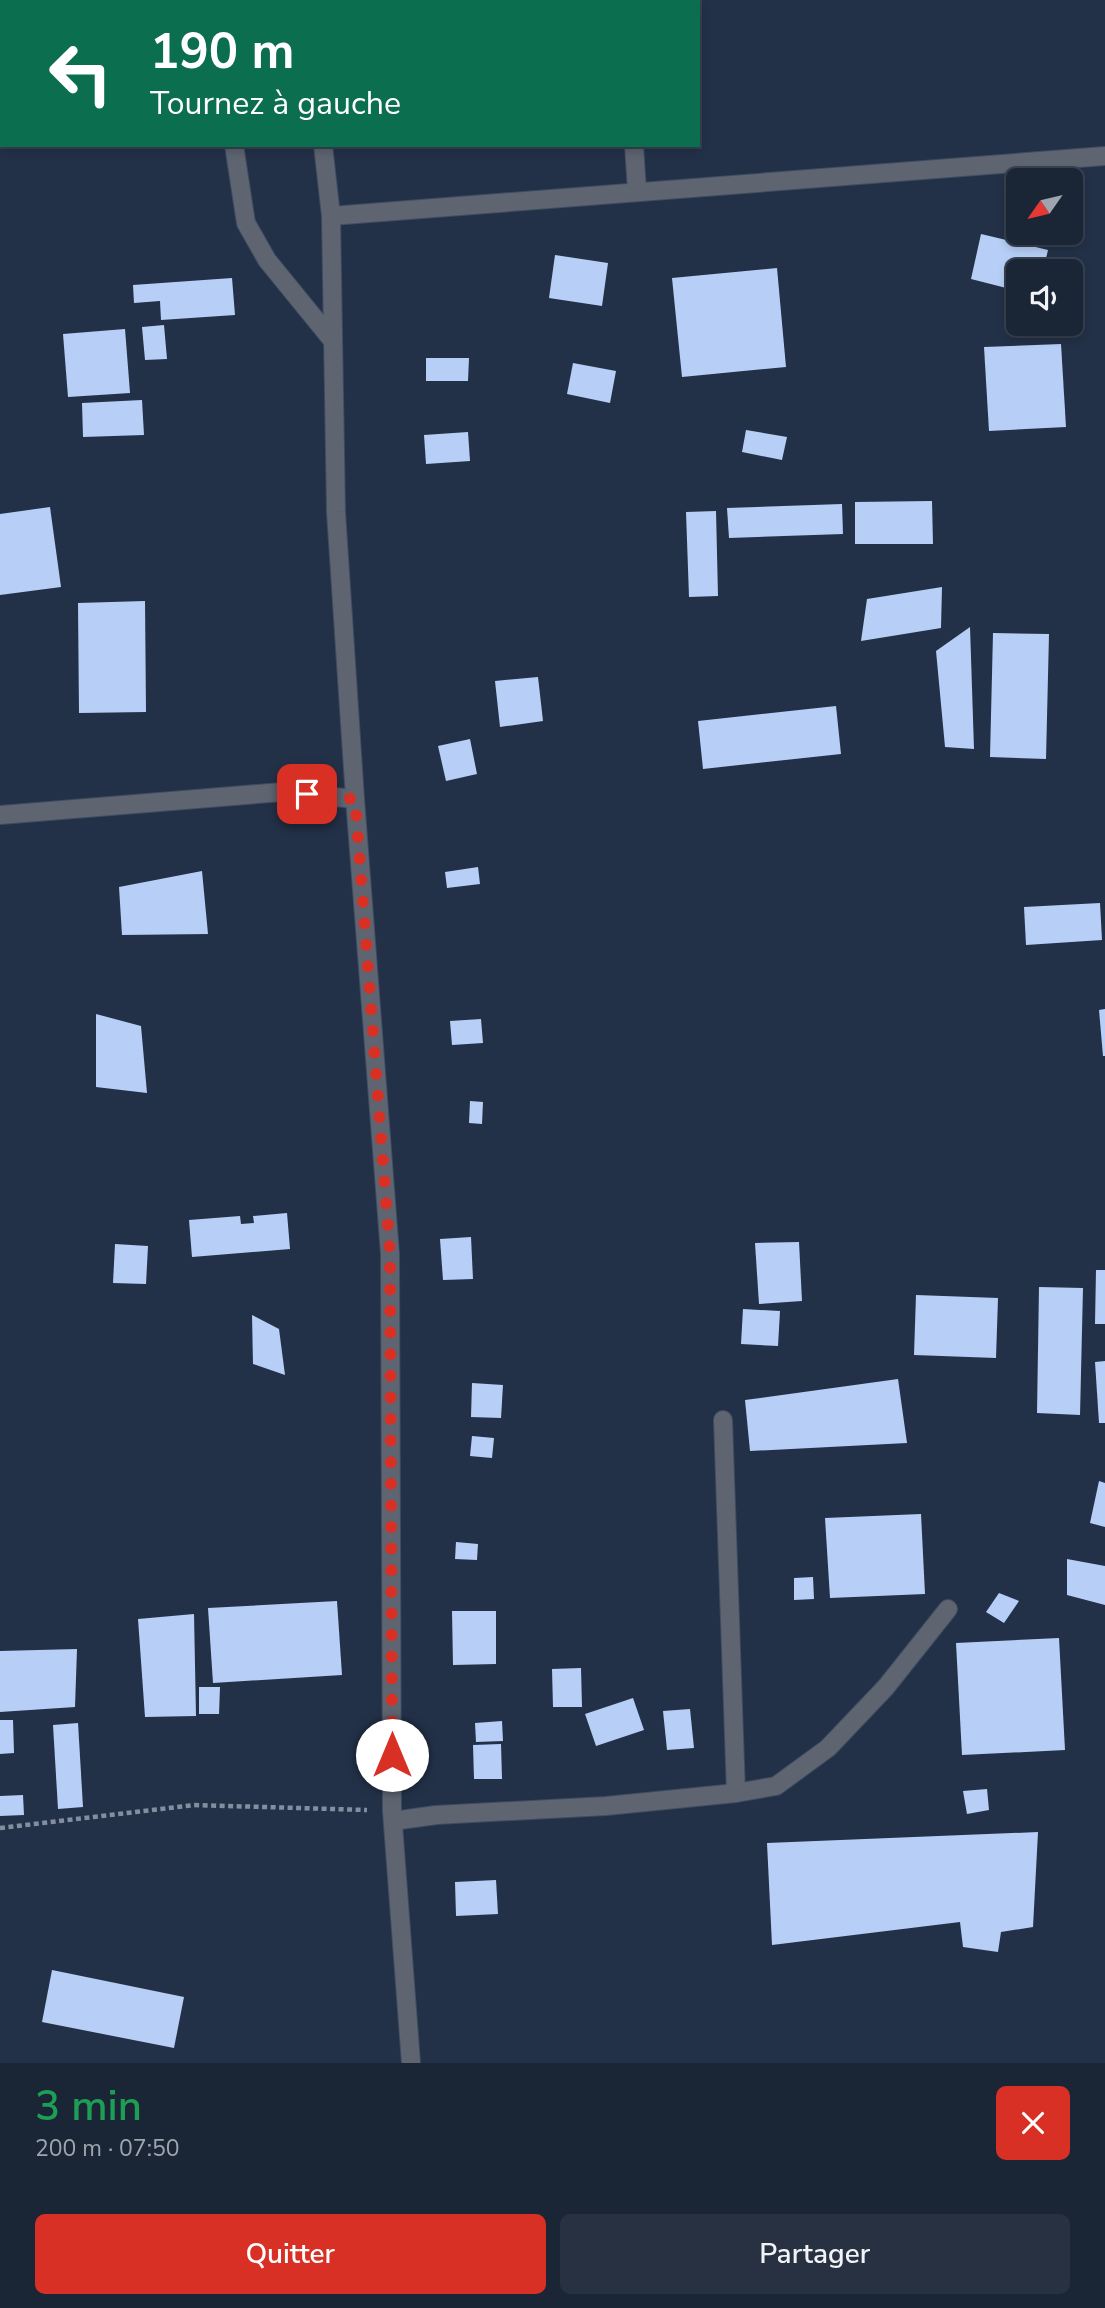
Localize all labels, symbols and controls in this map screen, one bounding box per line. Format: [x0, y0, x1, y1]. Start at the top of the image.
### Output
text: 190 m [150, 18, 294, 85]
icon: left [35, 28, 126, 119]
text: Tournez à gauche [150, 82, 401, 125]
north arrow [1006, 168, 1083, 245]
map controls [1006, 168, 1083, 336]
button: sound [1006, 259, 1083, 336]
pin [277, 764, 337, 824]
icon: arrive [288, 775, 326, 813]
position arrow [355, 1718, 429, 1792]
text: 3 min [35, 2078, 142, 2135]
button: close [996, 2086, 1070, 2160]
text: 200 m · 07:50 [35, 2133, 180, 2164]
button: Quitter [35, 2214, 546, 2294]
button: Partager [560, 2214, 1070, 2294]

